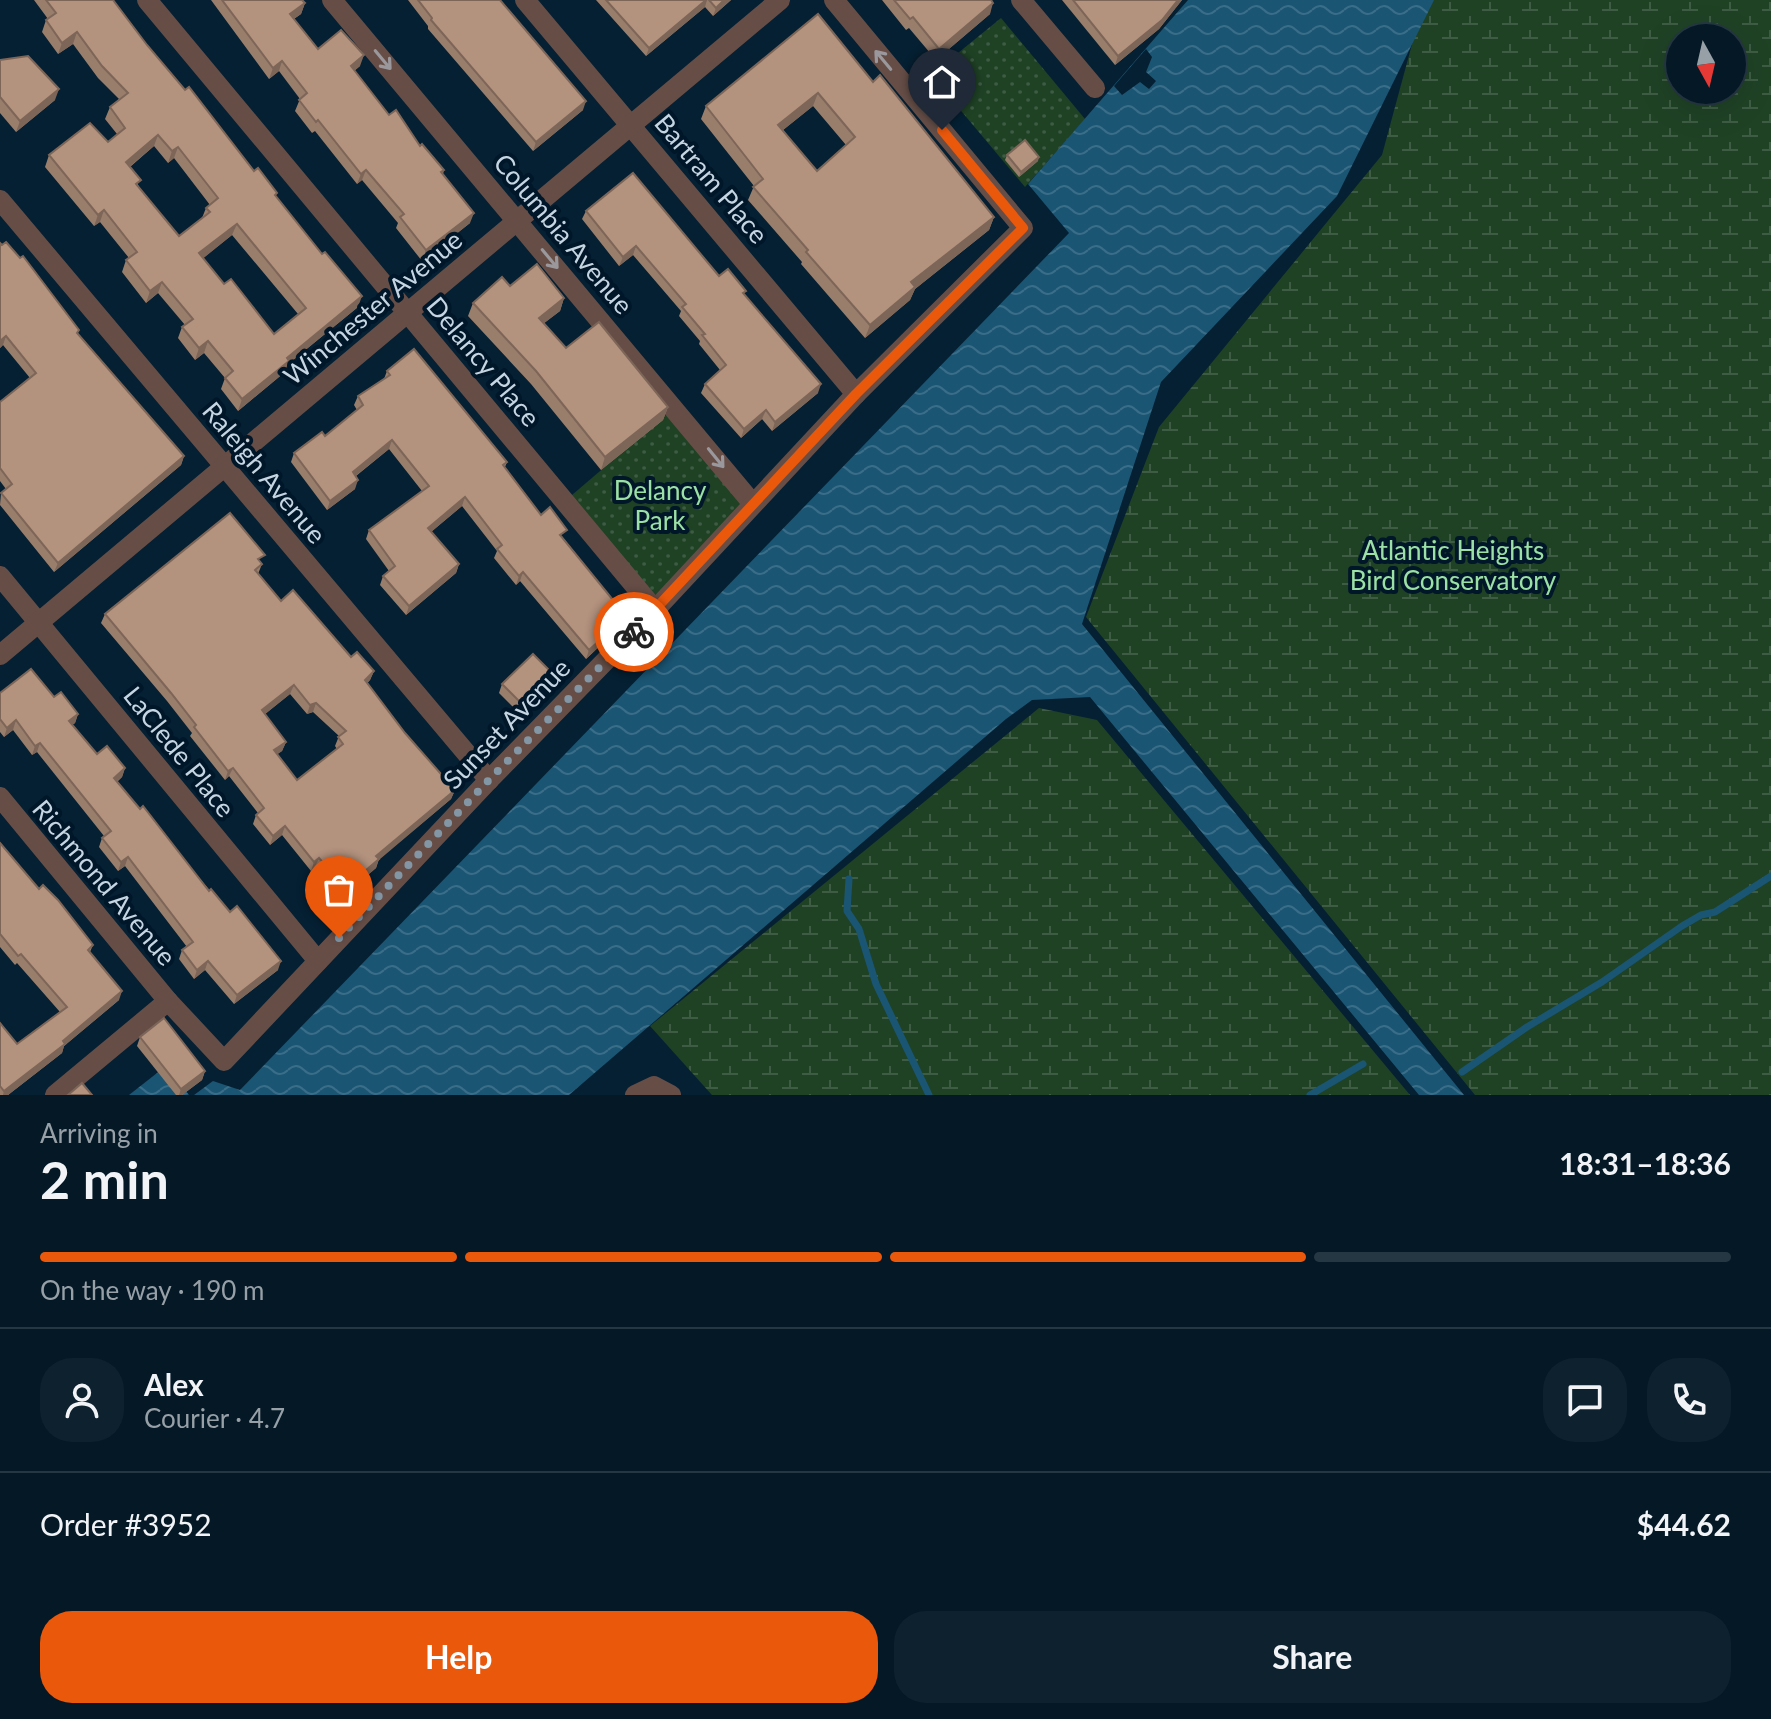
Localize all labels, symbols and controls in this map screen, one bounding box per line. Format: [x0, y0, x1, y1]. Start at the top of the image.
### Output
north arrow [1666, 24, 1746, 104]
map controls [1666, 24, 1746, 104]
pin [908, 48, 976, 130]
one-way arrow [373, 49, 391, 69]
one-way arrow [875, 50, 892, 71]
icon: home [920, 60, 964, 104]
street label: Bartram Place [648, 107, 775, 250]
street label: Columbia Avenue [487, 147, 640, 320]
street label: Winchester Avenue [277, 223, 468, 391]
one-way arrow [541, 248, 559, 268]
street label: Delancy Place [420, 290, 547, 433]
street label: Raleigh Avenue [196, 395, 333, 550]
one-way arrow [707, 448, 725, 468]
park label: Delancy Park [614, 474, 707, 536]
park label: Atlantic Heights Bird Conservatory [1350, 534, 1557, 596]
courier [594, 592, 674, 672]
icon: bike [612, 610, 656, 654]
street label: Sunset Avenue [436, 651, 576, 795]
street label: LaClede Place [117, 680, 242, 823]
street label: Richmond Avenue [26, 793, 183, 972]
pin [305, 856, 373, 938]
icon: bag [317, 868, 361, 912]
text: Arriving in [40, 1117, 158, 1149]
text: 18:31–18:36 [1559, 1145, 1731, 1181]
text: 2 min [40, 1148, 169, 1210]
text: On the way · 190 m [40, 1274, 264, 1306]
button: person [40, 1358, 124, 1442]
button: chat [1543, 1358, 1627, 1442]
button: phone [1647, 1358, 1731, 1442]
text: Alex [144, 1366, 204, 1402]
text: Courier · 4.7 [144, 1402, 285, 1434]
text: Order #3952 [40, 1506, 212, 1542]
text: $44.62 [1637, 1506, 1731, 1542]
button: Help [40, 1611, 878, 1703]
button: Share [894, 1611, 1731, 1703]

